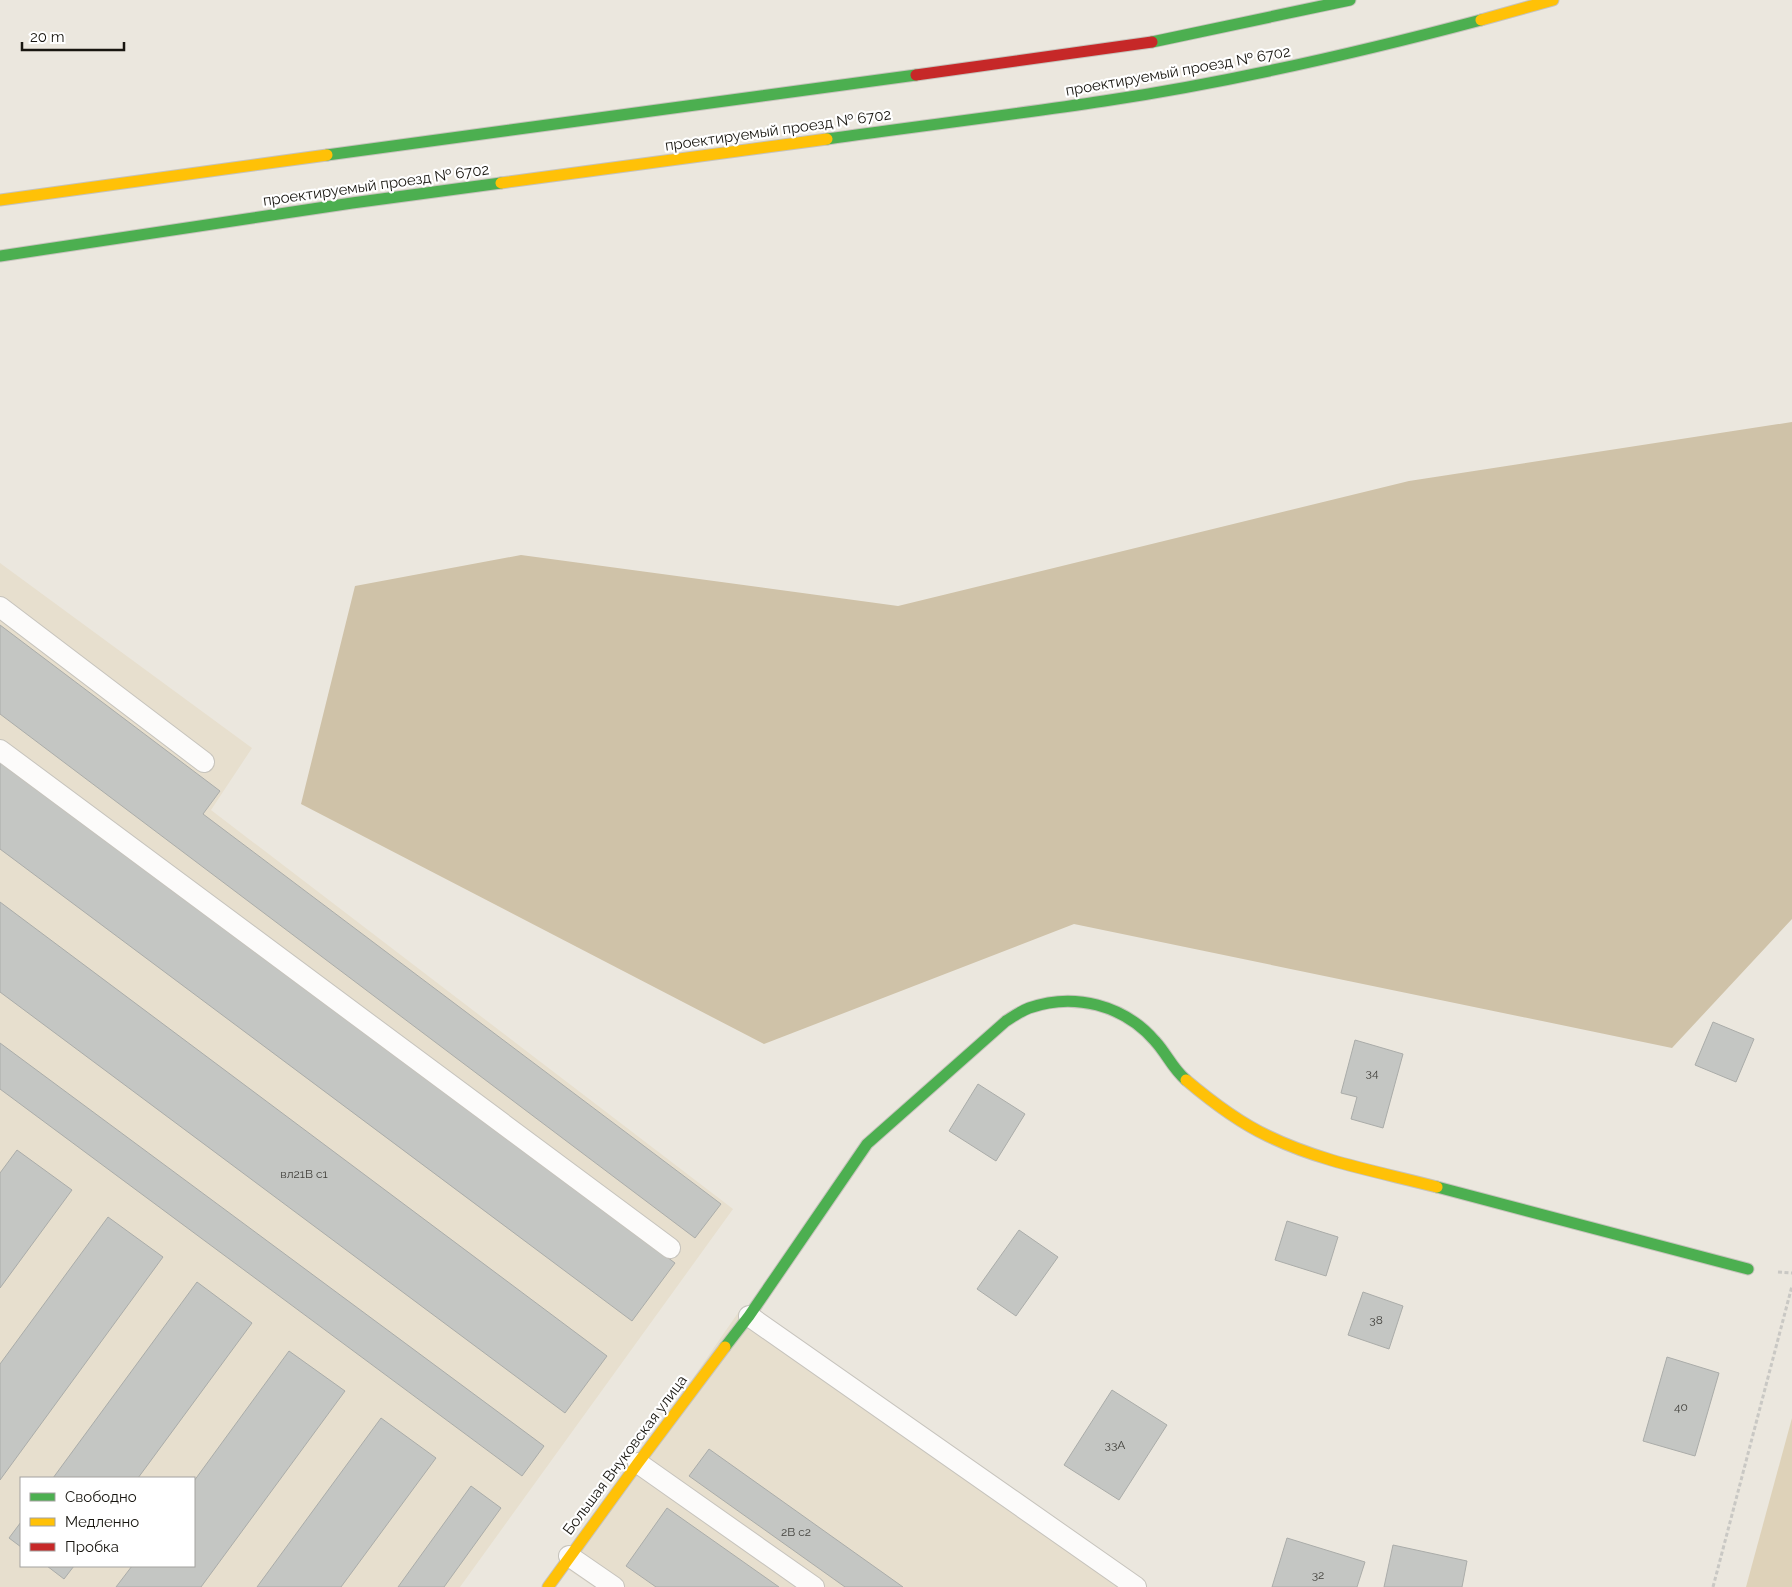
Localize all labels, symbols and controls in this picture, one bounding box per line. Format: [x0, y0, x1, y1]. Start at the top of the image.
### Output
scale bar [22, 20, 125, 52]
text: 20 m [30, 28, 65, 46]
street label: проектируемый проезд № 6702 [1064, 42, 1292, 100]
street label: проектируемый проезд № 6702 [664, 105, 892, 155]
street label: проектируемый проезд № 6702 [262, 160, 490, 210]
house number: 34 [1366, 1066, 1379, 1080]
house number: вл21В с1 [280, 1167, 328, 1181]
house number: 38 [1369, 1313, 1383, 1327]
street label: Большая Внуковская улица [559, 1372, 691, 1538]
house number: 40 [1674, 1400, 1688, 1414]
house number: 33А [1105, 1438, 1125, 1452]
legend [20, 1477, 195, 1567]
text: Свободно [65, 1488, 137, 1506]
text: Медленно [65, 1513, 139, 1531]
house number: 2В с2 [781, 1525, 811, 1539]
text: Пробка [65, 1538, 119, 1556]
house number: 32 [1312, 1568, 1324, 1582]

